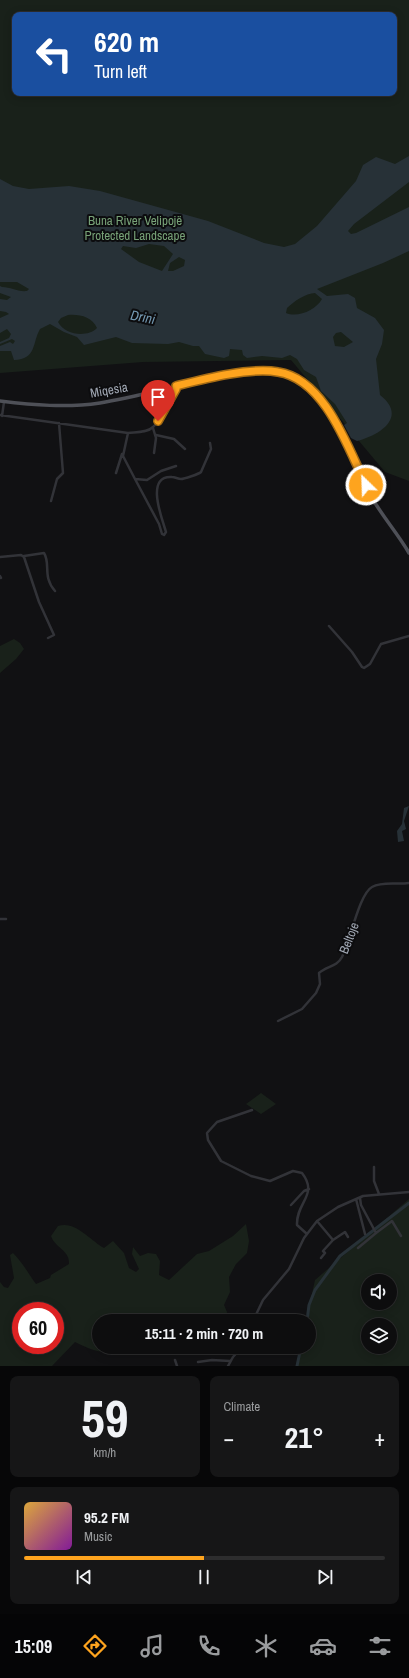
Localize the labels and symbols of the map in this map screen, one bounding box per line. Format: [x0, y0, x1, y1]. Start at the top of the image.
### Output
park label: Buna River Velipojë Protected Landscape [85, 212, 185, 244]
water label: Drini [129, 306, 158, 328]
street label: Miqesia [89, 378, 129, 402]
pin [141, 380, 175, 421]
position arrow [345, 464, 387, 506]
street label: Beltoje [335, 920, 363, 956]
speed limit sign: 60 [12, 1302, 64, 1354]

